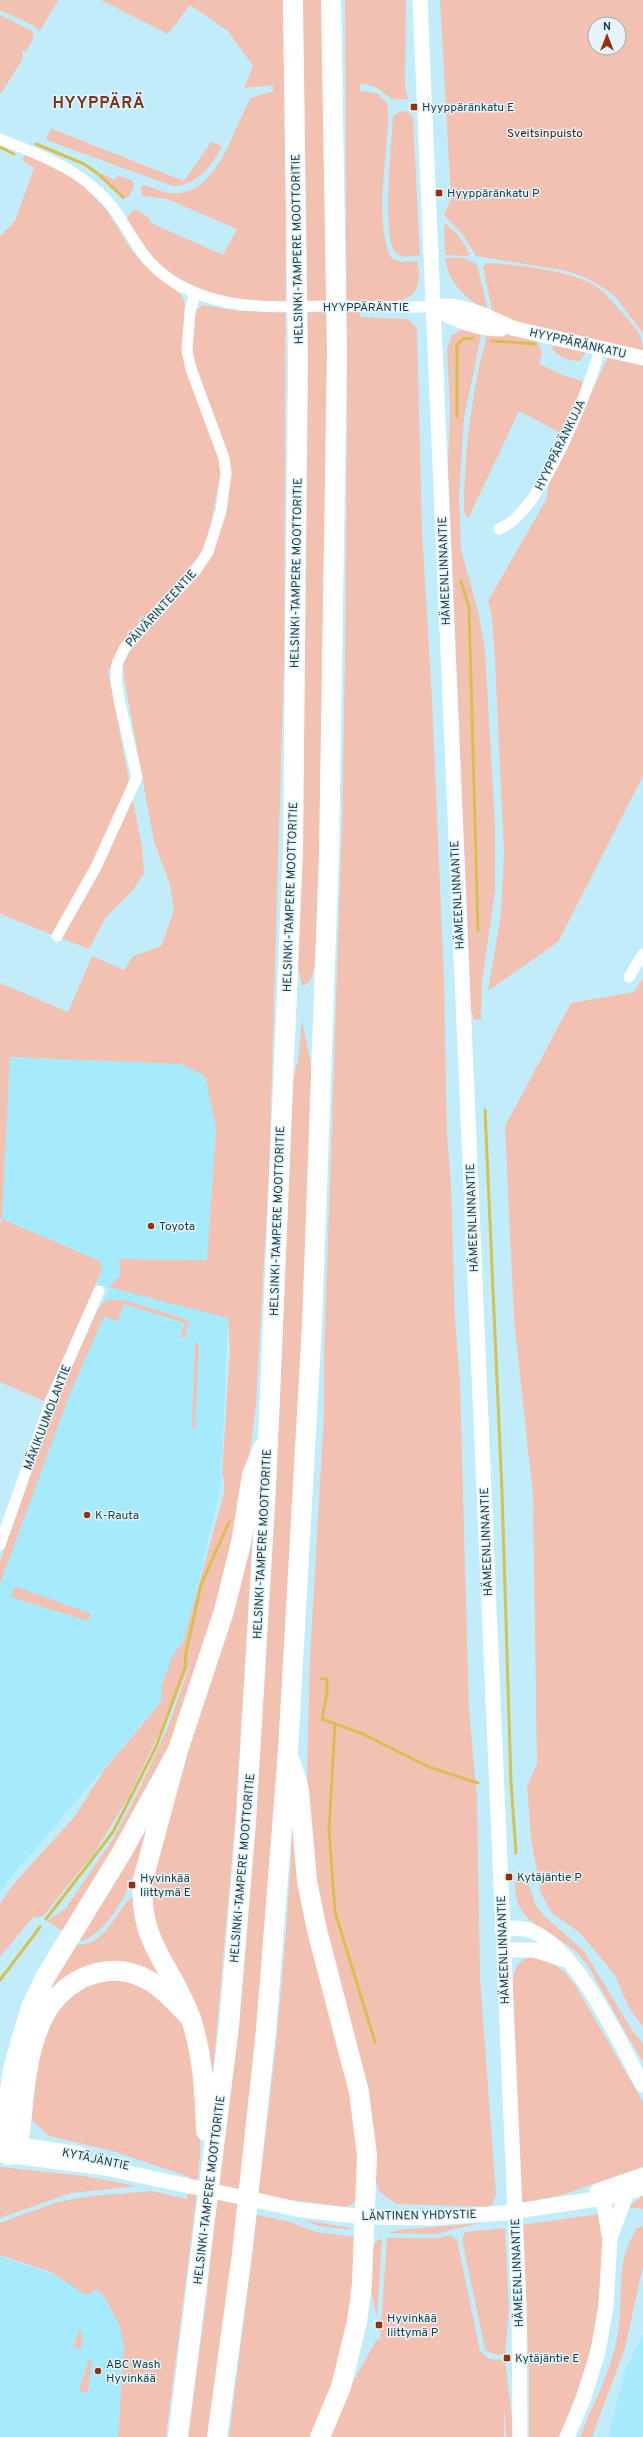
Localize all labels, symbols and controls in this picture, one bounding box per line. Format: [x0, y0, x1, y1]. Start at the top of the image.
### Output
north arrow [587, 16, 627, 56]
text: N [603, 20, 611, 34]
district label: HYYPPÄRÄ [52, 92, 146, 114]
place label: Hyyppäränkatu E [422, 100, 514, 116]
marker: Hyyppäränkatu E [409, 102, 419, 112]
park label: Sveitsinpuisto [507, 126, 583, 142]
street label: HELSINKI-TAMPERE MOOTTORITIE [288, 154, 308, 344]
place label: Hyyppäränkatu P [447, 186, 540, 202]
marker: Hyyppäränkatu P [434, 188, 444, 198]
street label: HYYPPÄRÄNTIE [323, 300, 409, 316]
street label: HYYPPÄRÄNKATU [528, 325, 628, 363]
street label: HYYPPÄRÄNKUJA [532, 397, 590, 494]
street label: HELSINKI-TAMPERE MOOTTORITIE [287, 478, 307, 668]
street label: HÄMEENLINNANTIE [435, 516, 455, 626]
street label: PÄIVÄRINTEENTIE [123, 566, 201, 651]
street label: HELSINKI-TAMPERE MOOTTORITIE [280, 802, 302, 993]
street label: HÄMEENLINNANTIE [447, 840, 469, 950]
street label: HELSINKI-TAMPERE MOOTTORITIE [267, 1126, 289, 1317]
street label: HÄMEENLINNANTIE [463, 1163, 483, 1273]
place label: Toyota [159, 1219, 195, 1235]
marker: Toyota [146, 1221, 156, 1231]
street label: MÄKIKUUMOLANTIE [20, 1362, 75, 1472]
street label: HELSINKI-TAMPERE MOOTTORITIE [250, 1449, 276, 1640]
street label: HÄMEENLINNANTIE [477, 1487, 497, 1597]
place label: K-Rauta [95, 1508, 139, 1524]
marker: K-Rauta [82, 1510, 92, 1520]
street label: HELSINKI-TAMPERE MOOTTORITIE [227, 1773, 259, 1964]
place label: Kytäjäntie P [517, 1870, 582, 1886]
place label: Hyvinkää liittymä E [140, 1871, 191, 1901]
marker: Kytäjäntie P [504, 1872, 514, 1882]
marker: Hyvinkää liittymä E [127, 1880, 137, 1890]
street label: HÄMEENLINNANTIE [494, 1895, 514, 2005]
street label: HELSINKI-TAMPERE MOOTTORITIE [190, 2095, 230, 2286]
street label: KYTÄJÄNTIE [61, 2145, 131, 2175]
street label: LÄNTINEN YHDYSTIE [361, 2207, 477, 2225]
street label: HÄMEENLINNANTIE [508, 2218, 528, 2328]
place label: Hyvinkää liittymä P [387, 2311, 439, 2341]
marker: Hyvinkää liittymä P [374, 2320, 384, 2330]
place label: Kytäjäntie E [515, 2351, 579, 2367]
marker: Kytäjäntie E [502, 2353, 512, 2363]
place label: ABC Wash Hyvinkää [106, 2357, 160, 2387]
marker: ABC Wash Hyvinkää [93, 2366, 103, 2376]

